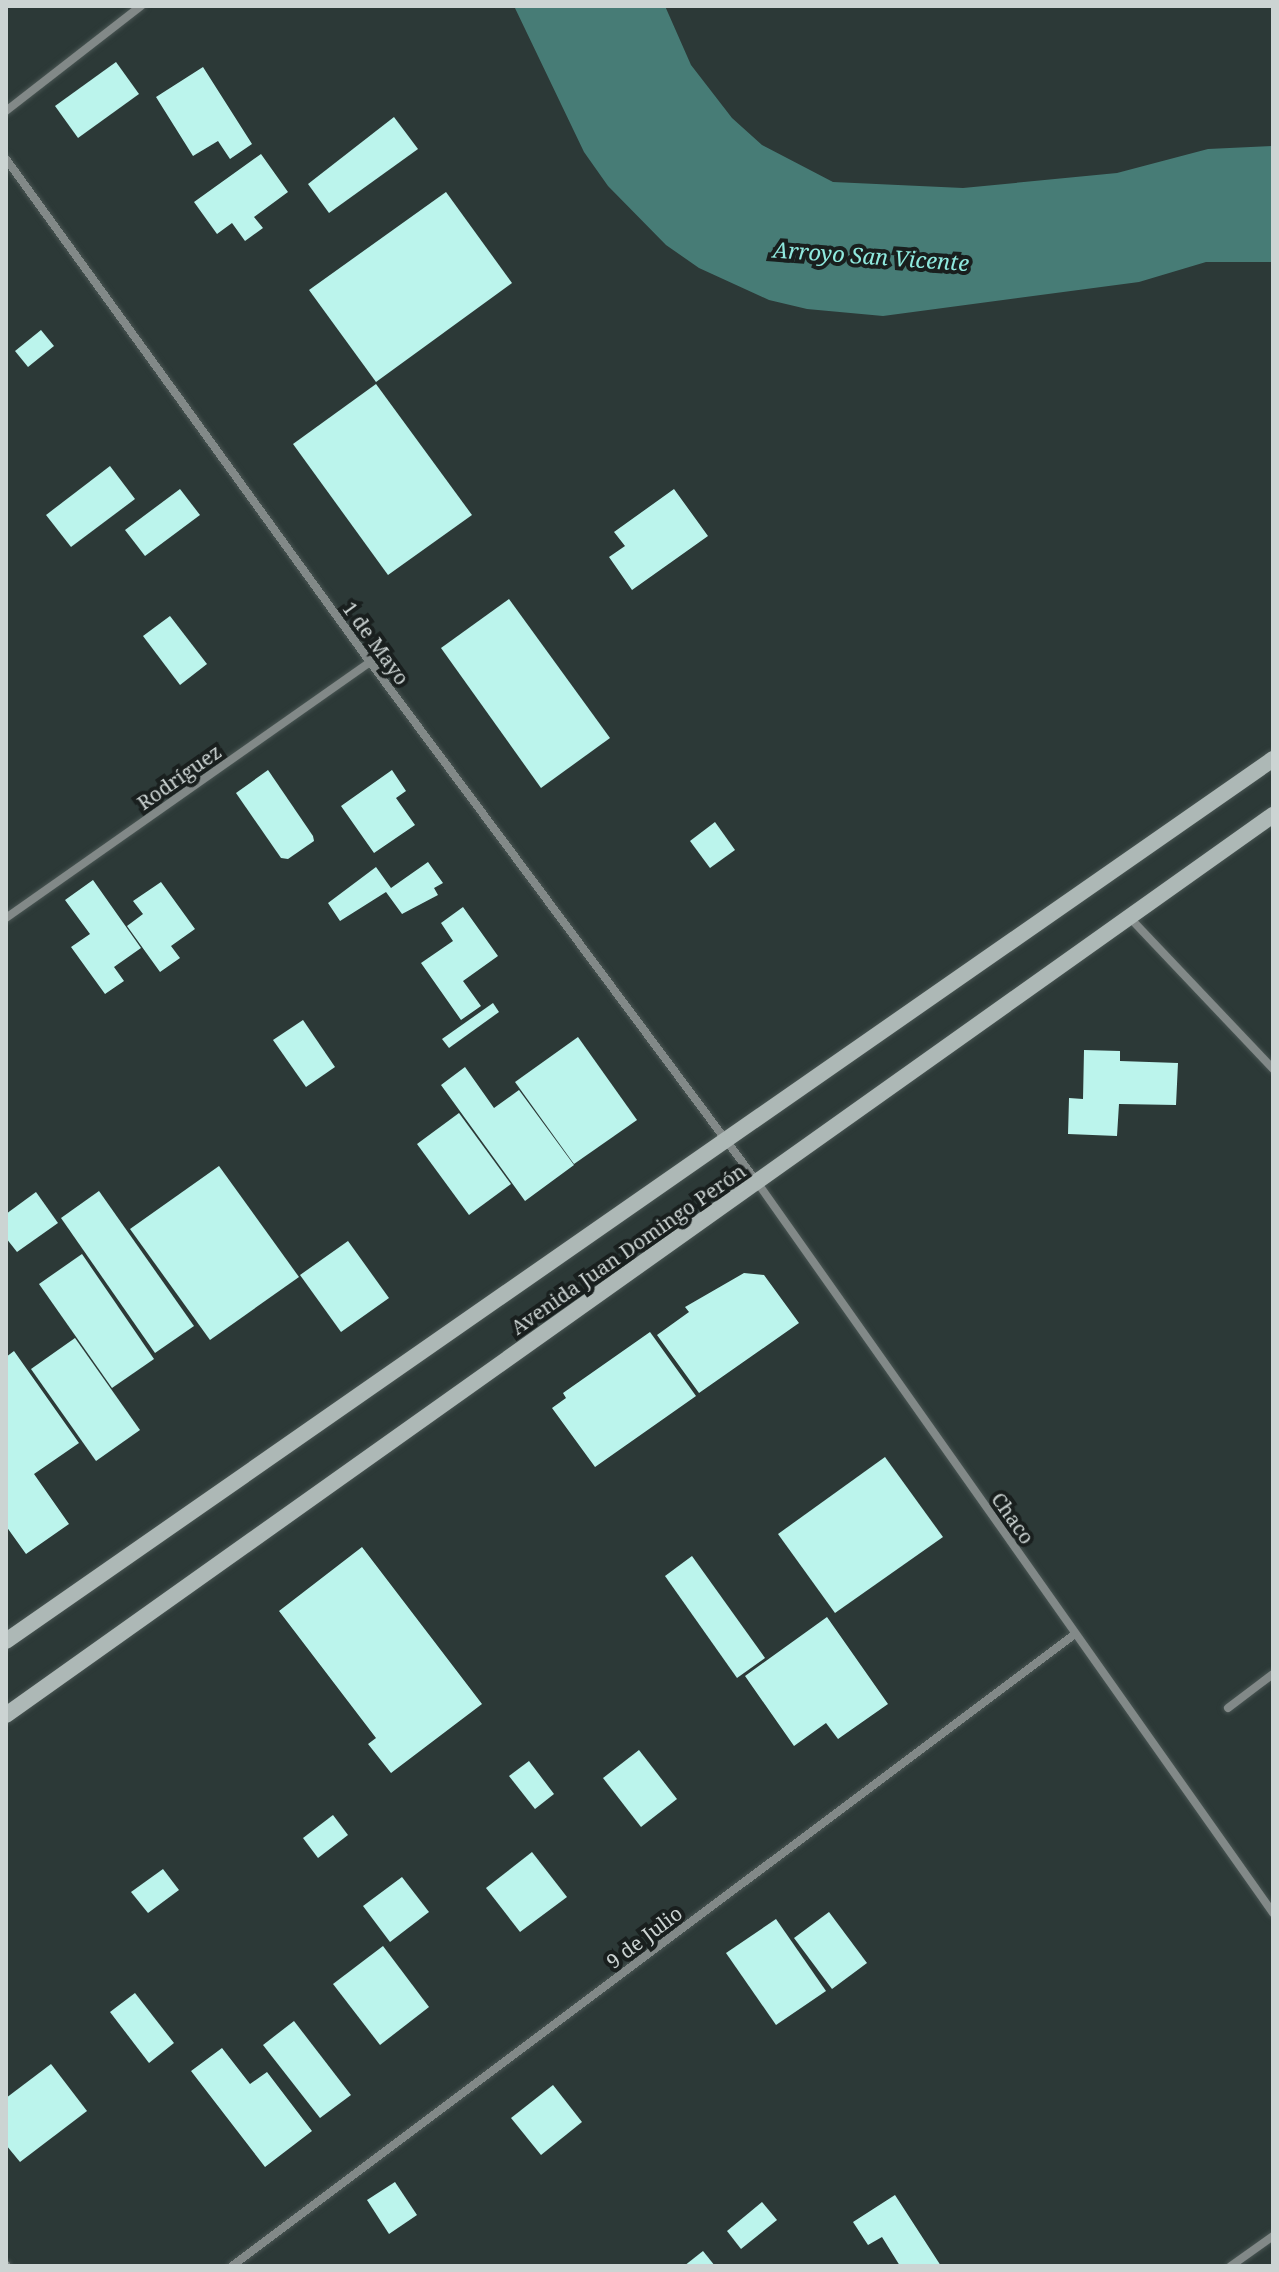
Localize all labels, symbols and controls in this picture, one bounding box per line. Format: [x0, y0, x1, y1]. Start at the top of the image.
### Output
water label: Arroyo San Vicente [772, 236, 970, 276]
street label: 1 de Mayo [338, 597, 414, 689]
street label: Rodríguez [132, 739, 226, 815]
street label: Avenida Juan Domingo Perón [506, 1159, 750, 1339]
street label: Chaco [987, 1488, 1039, 1548]
street label: 9 de Julio [601, 1901, 687, 1973]

